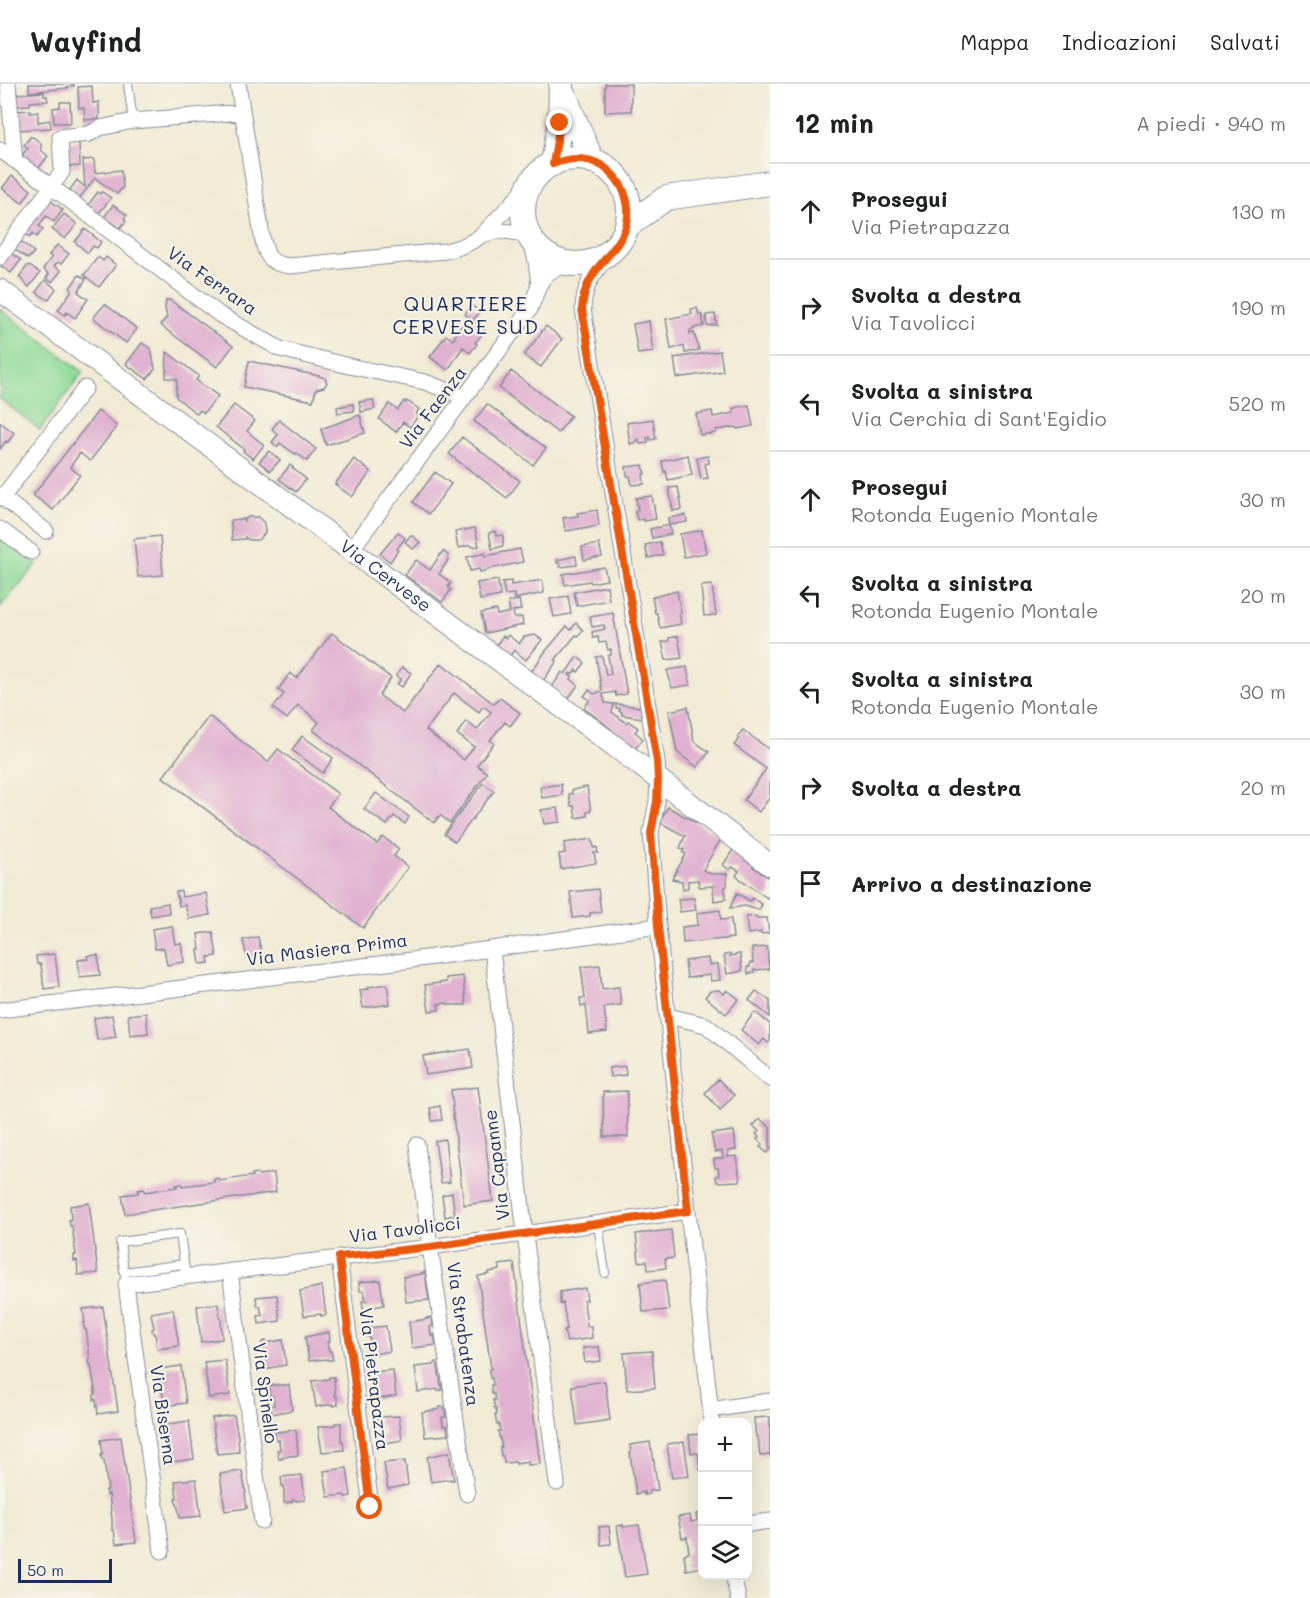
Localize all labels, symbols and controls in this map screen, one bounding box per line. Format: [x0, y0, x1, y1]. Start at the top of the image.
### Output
text: Wayfind [30, 23, 141, 59]
text: Mappa [961, 28, 1029, 55]
text: Indicazioni [1062, 28, 1177, 55]
text: Salvati [1210, 28, 1280, 55]
text: 12 min [794, 106, 874, 140]
route end [546, 109, 572, 135]
text: A piedi · 940 m [1136, 110, 1286, 136]
text: Prosegui [851, 184, 948, 213]
icon: ahead [794, 195, 827, 228]
text: 130 m [1231, 198, 1286, 224]
text: Via Pietrapazza [851, 213, 1010, 239]
street label: Via Ferrara [163, 240, 262, 320]
text: Svolta a destra [851, 280, 1021, 309]
district label: QUARTIERE CERVESE SUD [393, 290, 539, 339]
icon: right [794, 291, 827, 324]
text: 190 m [1231, 294, 1286, 320]
text: Via Tavolicci [851, 309, 976, 335]
street label: Via Faenza [393, 361, 471, 454]
text: Svolta a sinistra [851, 376, 1033, 405]
icon: left [794, 387, 827, 420]
text: 520 m [1229, 390, 1286, 416]
text: Via Cerchia di Sant'Egidio [851, 405, 1107, 431]
text: Prosegui [851, 472, 948, 501]
icon: ahead [794, 483, 827, 516]
text: 30 m [1240, 486, 1286, 512]
text: Rotonda Eugenio Montale [851, 501, 1098, 527]
street label: Via Cervese [336, 534, 436, 617]
text: Svolta a sinistra [851, 568, 1033, 597]
icon: left [794, 579, 827, 612]
text: 20 m [1240, 582, 1286, 608]
text: Rotonda Eugenio Montale [851, 597, 1098, 623]
text: Svolta a sinistra [851, 664, 1033, 693]
icon: left [794, 675, 827, 708]
text: 30 m [1240, 678, 1286, 704]
text: Rotonda Eugenio Montale [851, 693, 1098, 719]
icon: right [794, 771, 827, 804]
text: Svolta a destra [851, 773, 1021, 802]
text: 20 m [1240, 774, 1286, 800]
icon: arrive [794, 867, 827, 900]
text: Arrivo a destinazione [851, 869, 1092, 898]
street label: Via Masiera Prima [245, 927, 409, 971]
street label: Via Capanne [477, 1108, 515, 1222]
street label: Via Tavolicci [348, 1210, 462, 1248]
street label: Via Strabatenza [442, 1260, 486, 1407]
street label: Via Pietrapazza [354, 1306, 396, 1452]
street label: Via Spinello [248, 1341, 284, 1445]
street label: Via Biserna [145, 1363, 183, 1466]
map controls [698, 1418, 752, 1580]
button: + [698, 1418, 752, 1472]
button: − [698, 1472, 752, 1526]
route start [356, 1493, 382, 1519]
button: layers [698, 1526, 752, 1580]
scale bar [18, 1556, 112, 1584]
text: 50 m [27, 1559, 64, 1580]

